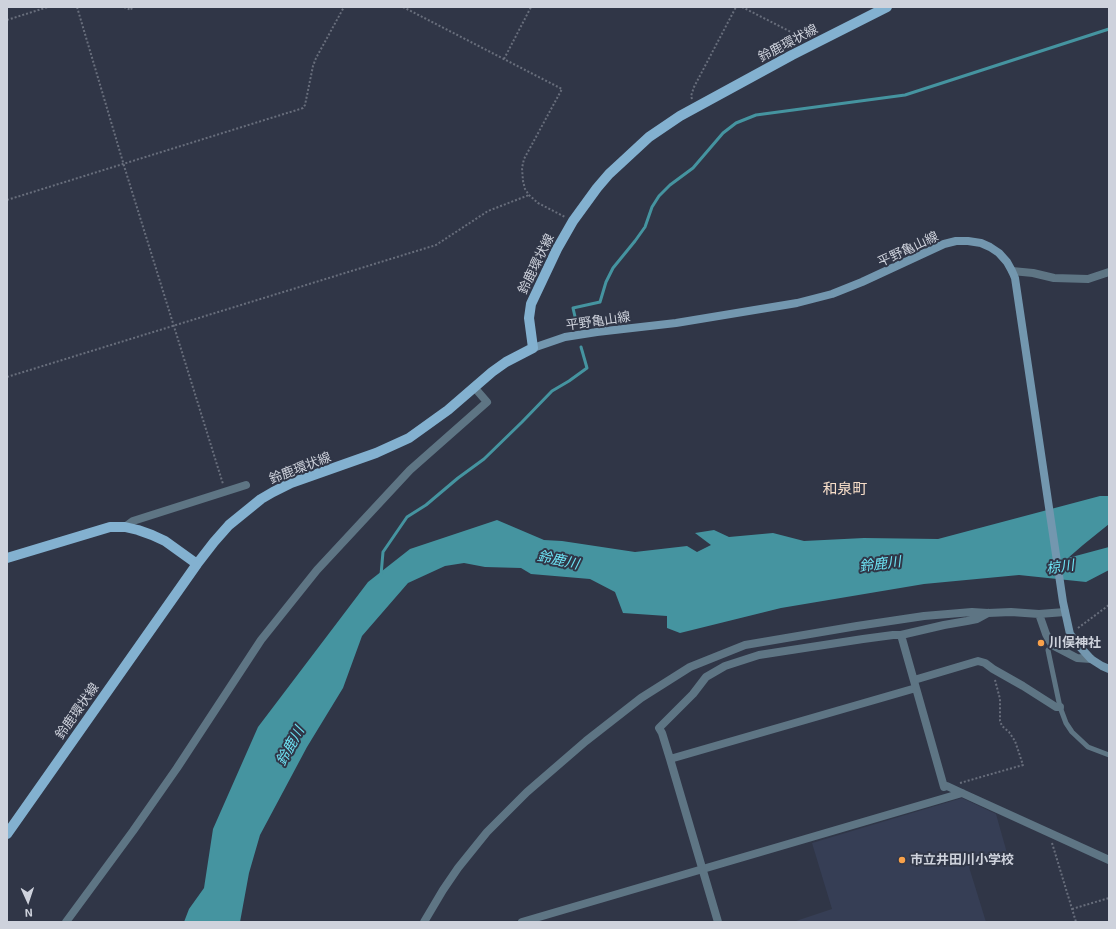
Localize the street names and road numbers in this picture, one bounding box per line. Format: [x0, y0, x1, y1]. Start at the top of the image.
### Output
street label: 鈴鹿環状線 [756, 21, 820, 65]
street label: 平野亀山線 [875, 228, 941, 270]
street label: 鈴鹿環状線 [515, 231, 557, 297]
street label: 平野亀山線 [565, 309, 631, 333]
street label: 鈴鹿環状線 [267, 449, 333, 487]
street label: 鈴鹿環状線 [52, 680, 102, 742]

